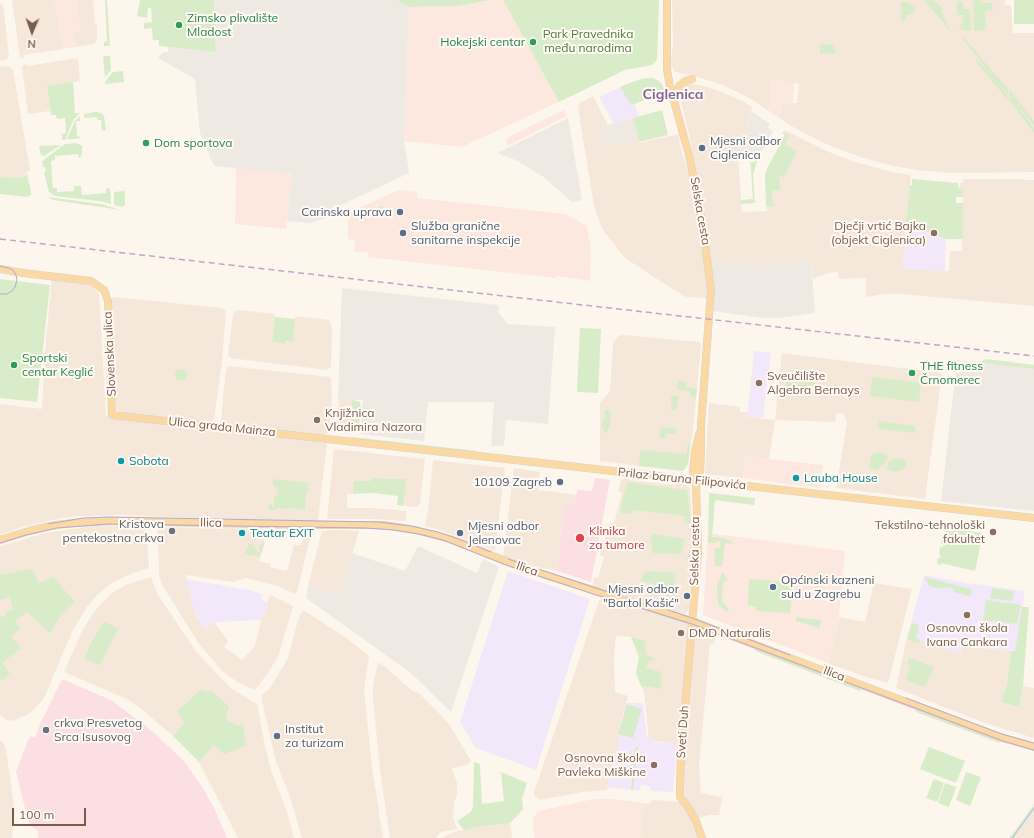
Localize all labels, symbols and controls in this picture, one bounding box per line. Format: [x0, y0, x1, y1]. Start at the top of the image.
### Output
place label: Zimsko plivalište Mladost [187, 11, 278, 39]
north arrow [12, 12, 52, 52]
marker: Zimsko plivalište Mladost [174, 20, 184, 30]
park label: Park Pravednika među narodima [543, 27, 633, 55]
place label: Hokejski centar [440, 35, 525, 49]
text: N [27, 37, 36, 51]
marker: Hokejski centar [528, 37, 538, 47]
district label: Ciglenica [642, 87, 704, 103]
place label: Mjesni odbor Ciglenica [710, 134, 781, 162]
place label: Dom sportova [154, 136, 233, 150]
marker: Dom sportova [141, 138, 151, 148]
marker: Mjesni odbor Ciglenica [697, 143, 707, 153]
street label: Selska cesta [687, 176, 713, 246]
place label: Carinska uprava [301, 205, 392, 219]
marker: Carinska uprava [395, 207, 405, 217]
place label: Služba granične sanitarne inspekcije [411, 219, 520, 247]
place label: Dječji vrtić Bajka (objekt Ciglenica) [831, 219, 926, 247]
marker: Služba granične sanitarne inspekcije [398, 228, 408, 238]
marker: Dječji vrtić Bajka (objekt Ciglenica) [929, 228, 939, 238]
street label: Slovenska ulica [101, 311, 119, 397]
place label: Sportski centar Keglić [22, 351, 93, 379]
place label: THE fitness Črnomerec [920, 359, 983, 387]
marker: Sportski centar Keglić [9, 360, 19, 370]
marker: THE fitness Črnomerec [907, 368, 917, 378]
place label: Sveučilište Algebra Bernays [767, 369, 860, 397]
marker: Sveučilište Algebra Bernays [754, 378, 764, 388]
place label: Knjižnica Vladimira Nazora [325, 406, 422, 434]
street label: Ulica grada Mainza [168, 414, 276, 440]
marker: Knjižnica Vladimira Nazora [312, 415, 322, 425]
place label: Sobota [129, 454, 169, 468]
marker: Sobota [116, 456, 126, 466]
street label: Prilaz baruna Filipovića [617, 465, 747, 493]
place label: Lauba House [804, 471, 878, 485]
marker: Lauba House [791, 473, 801, 483]
place label: 10109 Zagreb [473, 475, 552, 489]
marker: 10109 Zagreb [555, 477, 565, 487]
street label: Ilica [200, 516, 222, 530]
street label: Selska cesta [687, 516, 703, 586]
place label: Kristova pentekostna crkva [63, 517, 164, 545]
place label: Tekstilno-tehnološki fakultet [875, 518, 985, 546]
place label: Mjesni odbor Jelenovac [468, 519, 539, 547]
place label: Klinika za tumore [589, 524, 645, 552]
marker: Kristova pentekostna crkva [167, 526, 177, 536]
place label: Teatar EXIT [250, 526, 314, 540]
marker: Tekstilno-tehnološki fakultet [988, 527, 998, 537]
marker: Teatar EXIT [237, 528, 247, 538]
marker: Mjesni odbor Jelenovac [455, 528, 465, 538]
marker: Klinika za tumore [574, 532, 586, 544]
street label: Ilica [514, 559, 540, 579]
place label: Općinski kazneni sud u Zagrebu [781, 573, 874, 601]
place label: Mjesni odbor "Bartol Kašić" [603, 582, 679, 610]
marker: Općinski kazneni sud u Zagrebu [768, 582, 778, 592]
marker: Mjesni odbor "Bartol Kašić" [682, 591, 692, 601]
marker: Osnovna škola Ivana Cankara [962, 610, 972, 620]
place label: Osnovna škola Ivana Cankara [926, 621, 1008, 649]
place label: DMD Naturalis [689, 626, 771, 640]
marker: DMD Naturalis [676, 628, 686, 638]
street label: Ilica [821, 663, 847, 685]
street label: Sveti Duh [674, 705, 692, 759]
place label: crkva Presvetog Srca Isusovog [54, 716, 142, 744]
place label: Institut za turizam [285, 722, 344, 750]
marker: crkva Presvetog Srca Isusovog [41, 725, 51, 735]
marker: Institut za turizam [272, 731, 282, 741]
place label: Osnovna škola Pavleka Miškine [557, 751, 646, 779]
marker: Osnovna škola Pavleka Miškine [649, 760, 659, 770]
scale bar [14, 800, 88, 826]
text: 100 m [19, 807, 54, 822]

